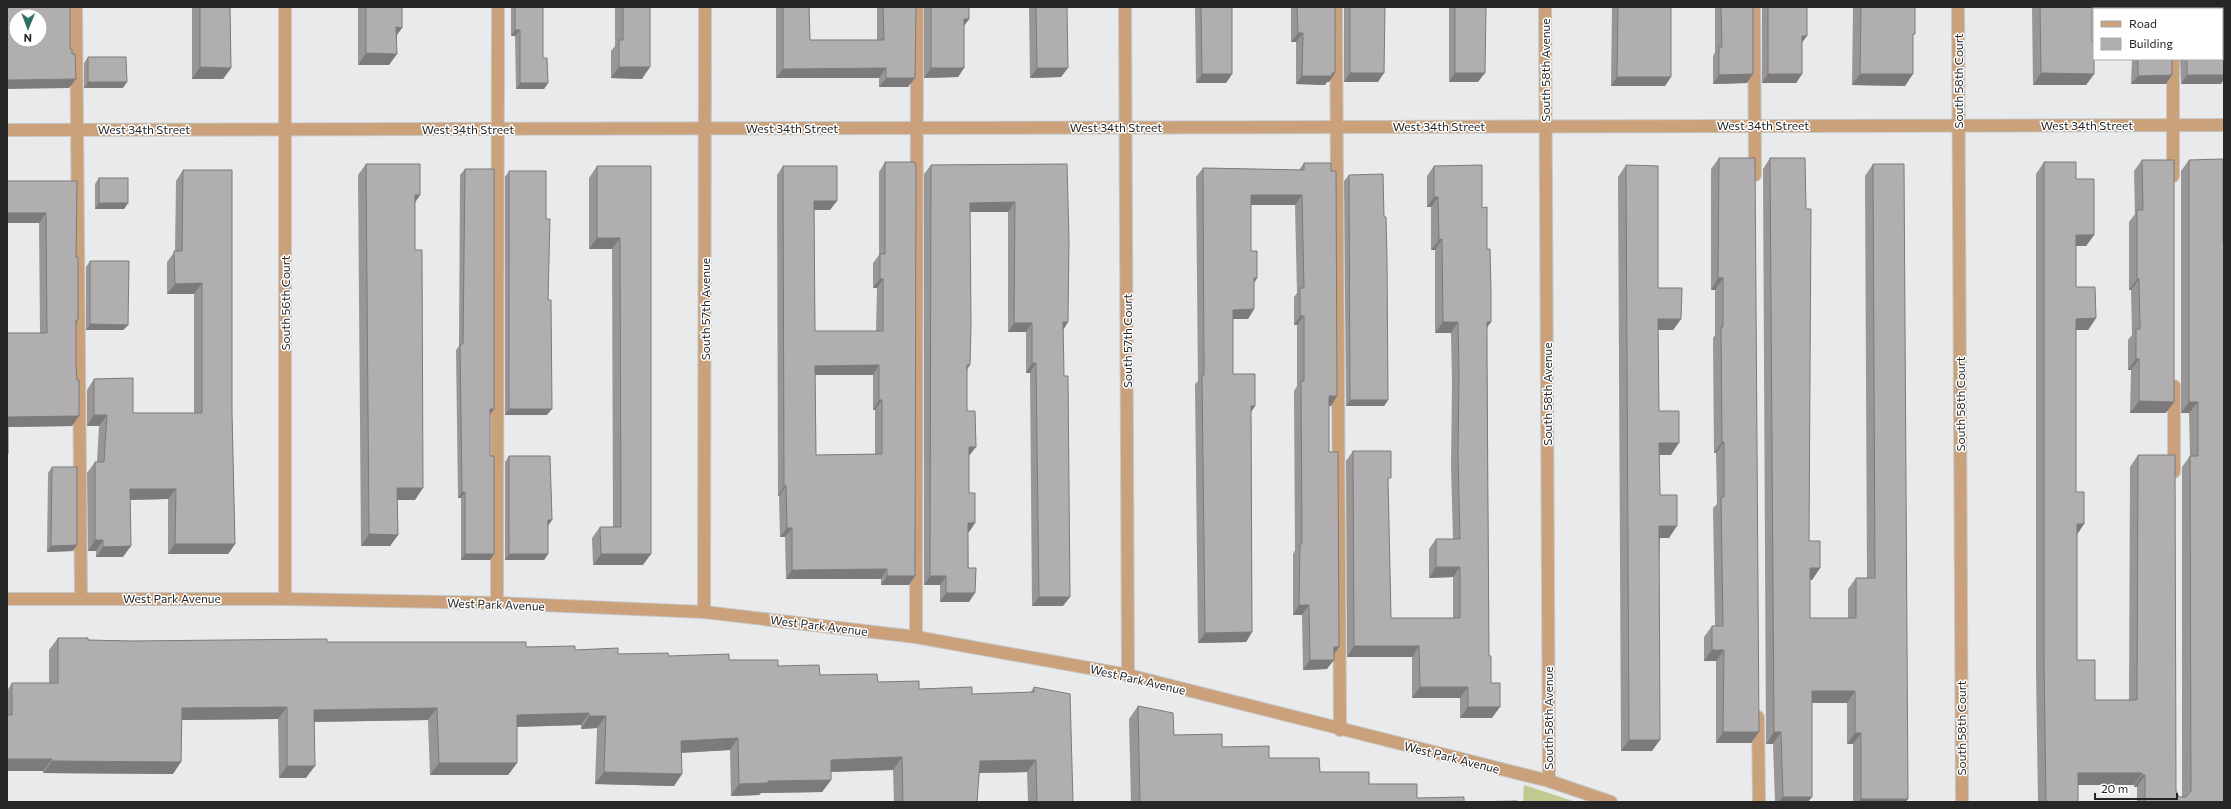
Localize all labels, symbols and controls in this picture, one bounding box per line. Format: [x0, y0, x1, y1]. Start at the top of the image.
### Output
north arrow [8, 8, 48, 48]
legend [2093, 8, 2223, 60]
text: Road [2129, 16, 2157, 30]
street label: South 58th Avenue [1538, 18, 1552, 122]
text: N [24, 32, 32, 45]
street label: South 58th Court [1951, 33, 1965, 129]
text: Building [2129, 36, 2173, 50]
street label: West 34th Street [1717, 118, 1809, 132]
street label: West 34th Street [2041, 118, 2133, 132]
street label: West 34th Street [1393, 119, 1485, 133]
street label: West 34th Street [1070, 120, 1162, 134]
street label: West 34th Street [746, 121, 838, 135]
street label: West 34th Street [98, 122, 190, 136]
street label: West 34th Street [422, 122, 514, 136]
street label: South 56th Court [278, 255, 292, 351]
street label: South 57th Avenue [698, 258, 712, 360]
street label: South 57th Court [1120, 294, 1134, 388]
street label: South 58th Avenue [1540, 342, 1554, 446]
street label: South 58th Court [1953, 356, 1967, 452]
street label: West Park Avenue [123, 591, 221, 605]
street label: West Park Avenue [447, 595, 545, 613]
street label: West Park Avenue [770, 612, 868, 638]
street label: West Park Avenue [1089, 661, 1187, 697]
street label: South 58th Avenue [1541, 666, 1555, 770]
street label: South 58th Court [1954, 680, 1968, 776]
street label: West Park Avenue [1403, 738, 1501, 776]
scale bar [2095, 775, 2177, 801]
text: 20 m [2101, 781, 2128, 795]

